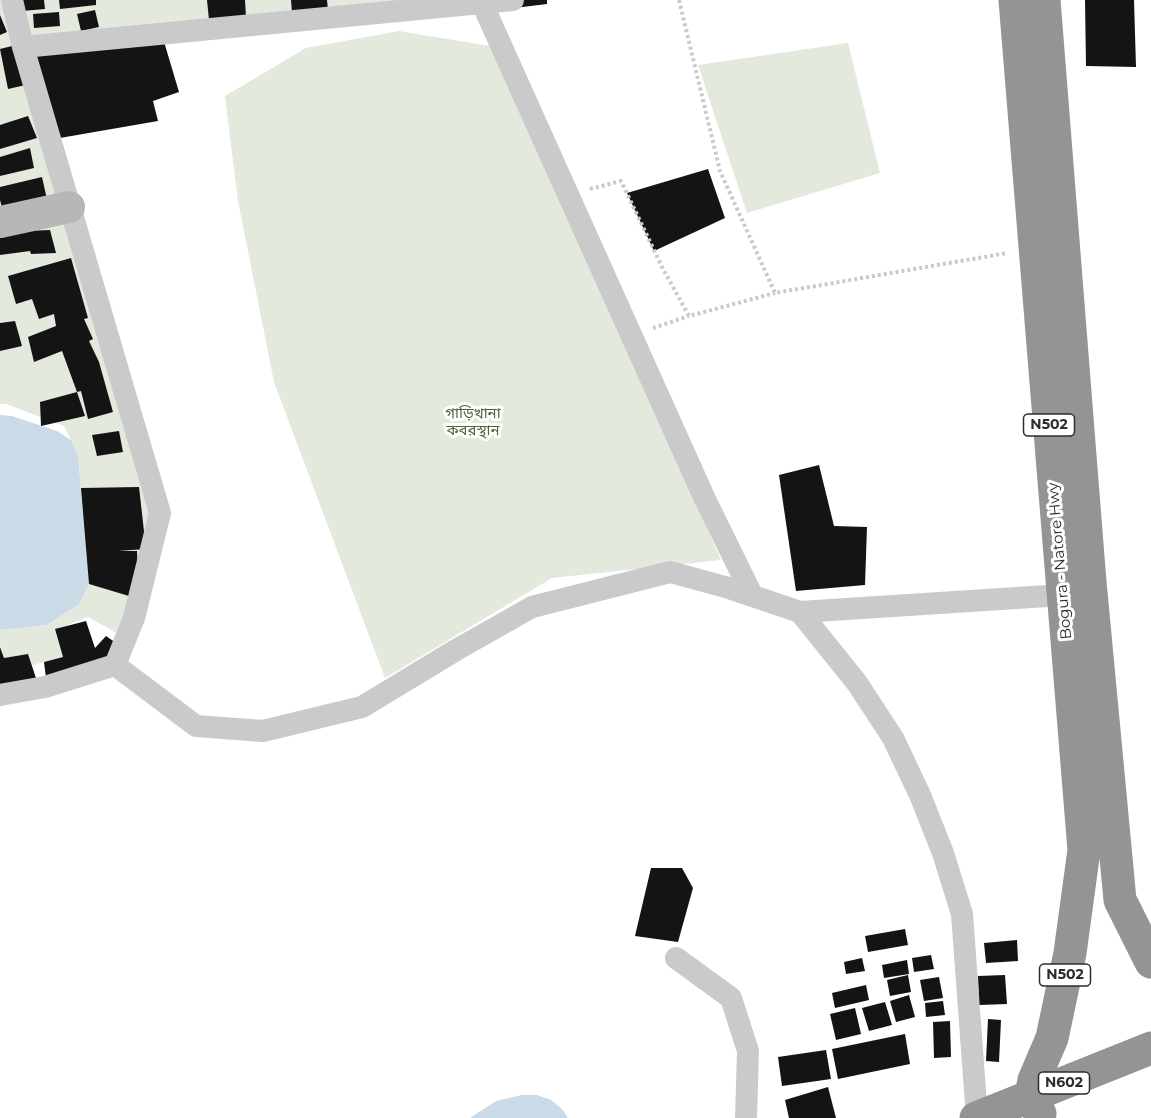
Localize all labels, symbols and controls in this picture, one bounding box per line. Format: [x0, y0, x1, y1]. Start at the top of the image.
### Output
park label: গাড়িখানা কবরস্থান [445, 405, 501, 440]
road number: N502 [1024, 414, 1074, 436]
street label: Bogura - Natore Hwy [1044, 482, 1076, 640]
road number: N502 [1040, 964, 1090, 986]
road number: N602 [1038, 1072, 1090, 1094]

